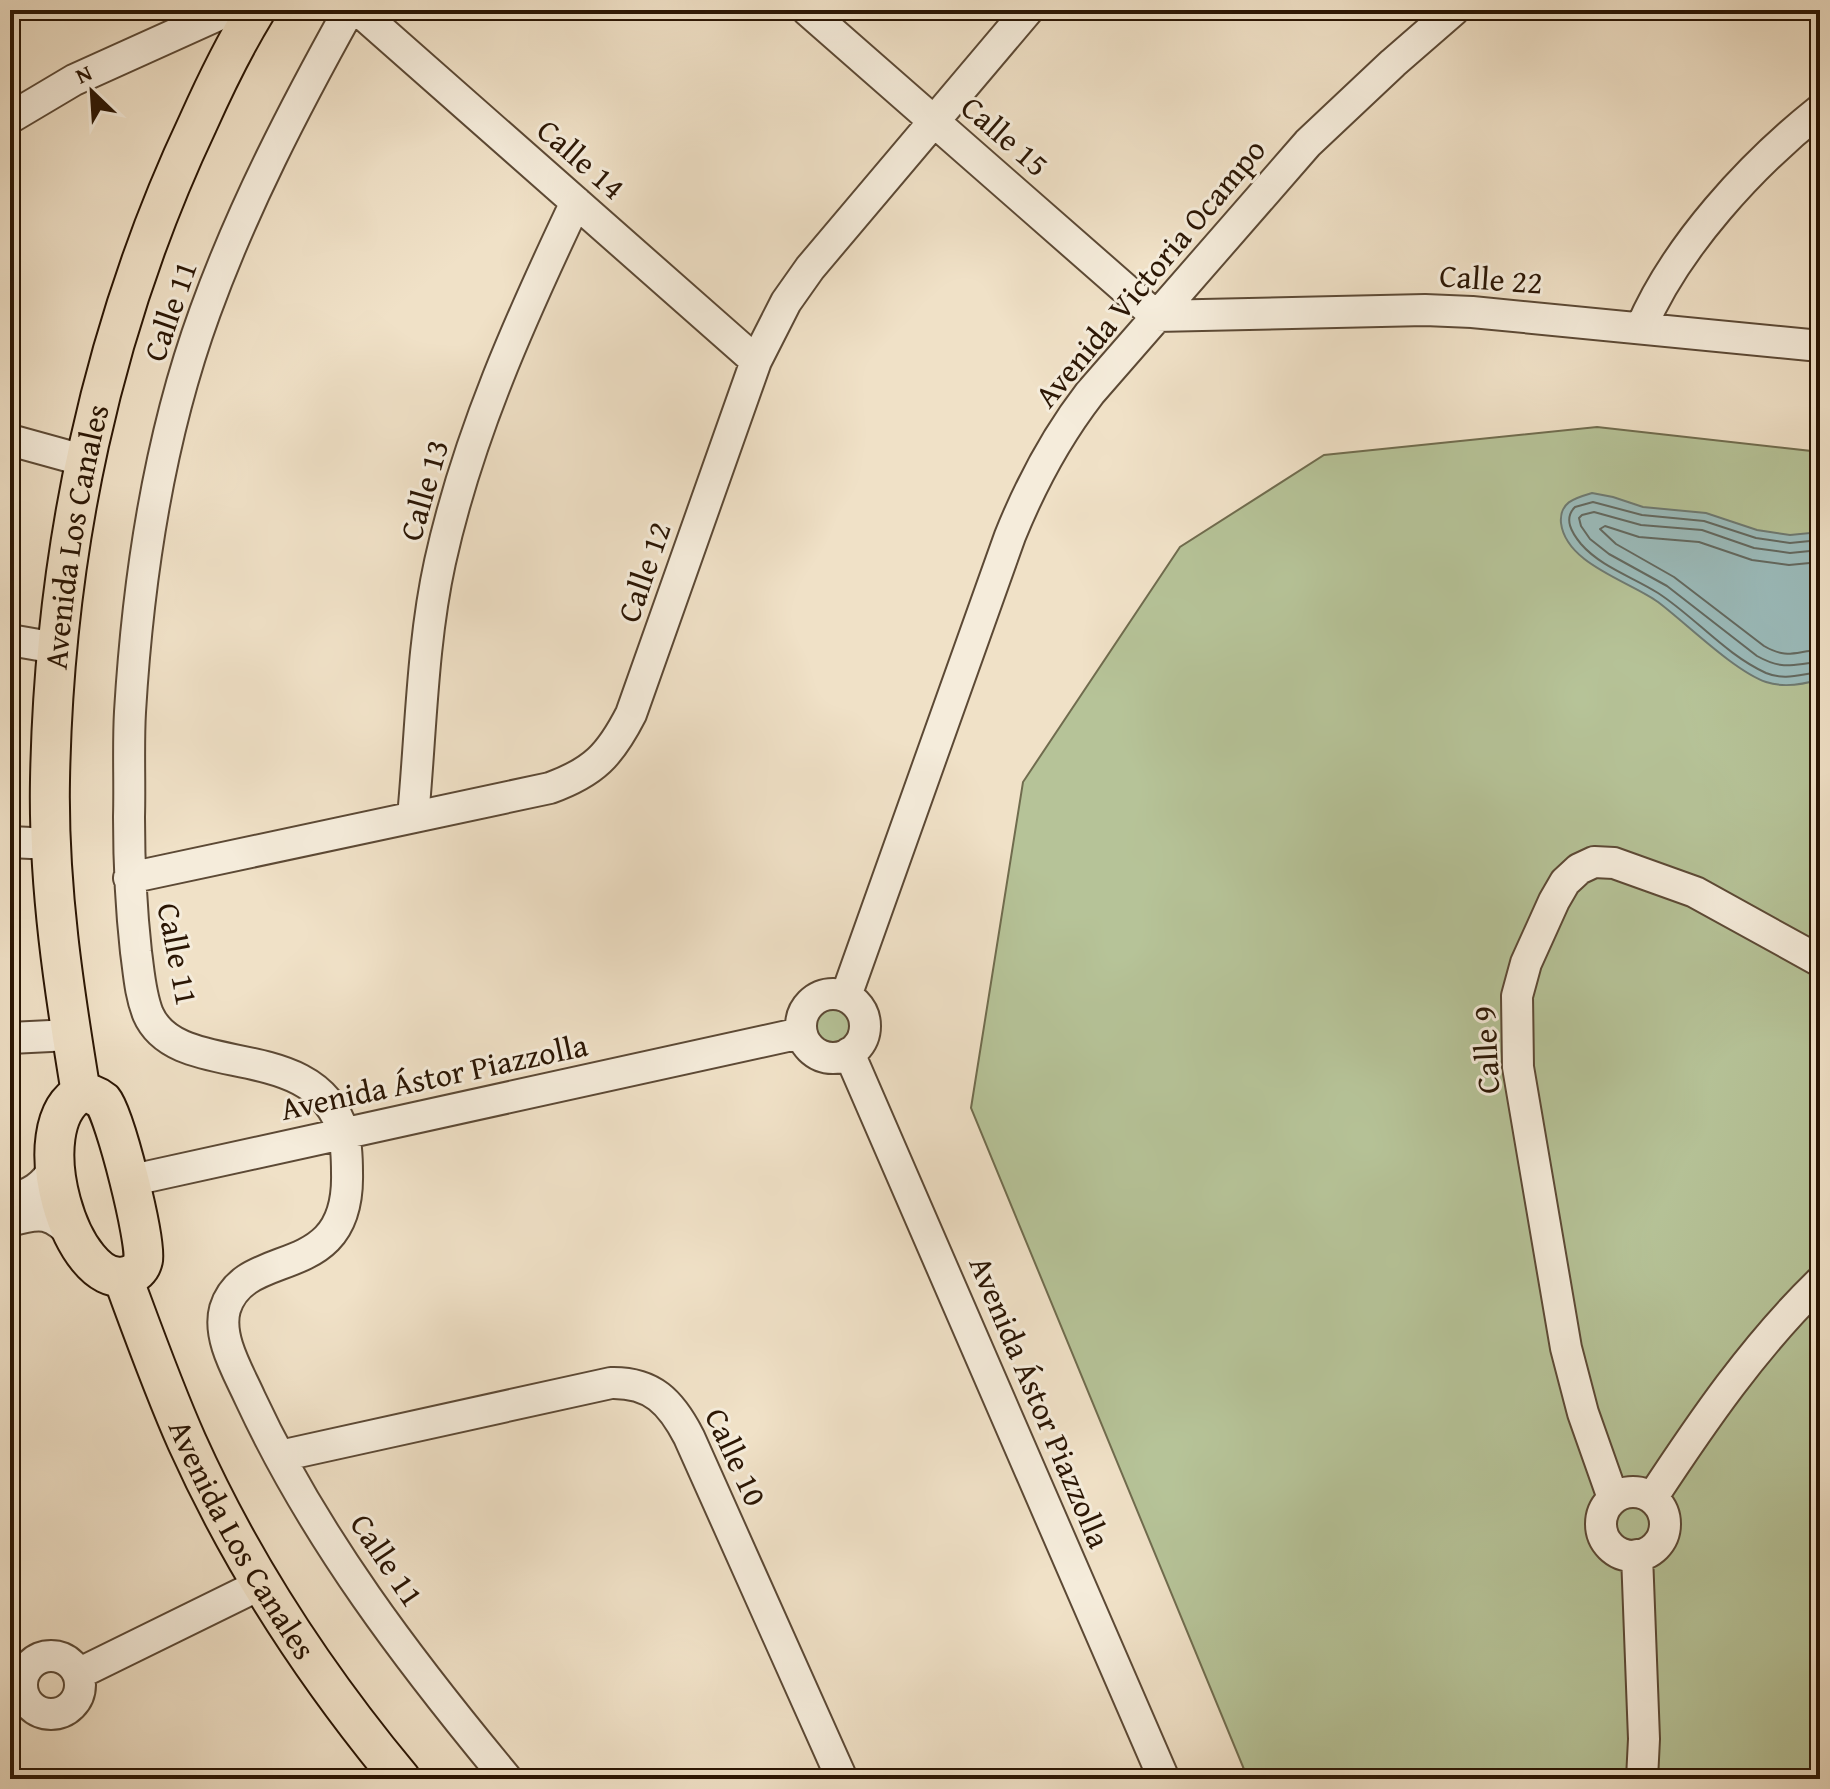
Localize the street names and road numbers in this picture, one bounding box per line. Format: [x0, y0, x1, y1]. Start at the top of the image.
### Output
street label: Calle 15 [951, 84, 1060, 187]
street label: Calle 14 [527, 107, 636, 210]
street label: Avenida Victoria Ocampo [1023, 128, 1277, 418]
street label: Calle 22 [1438, 251, 1544, 306]
street label: Calle 11 [130, 254, 209, 367]
street label: Avenida Los Canales [32, 399, 121, 671]
street label: Calle 13 [387, 434, 460, 546]
street label: Calle 12 [604, 515, 683, 628]
street label: Calle 11 [146, 899, 211, 1009]
street label: Calle 9 [1460, 1005, 1511, 1095]
street label: Avenida Ástor Piazzolla [276, 1021, 592, 1132]
street label: Avenida Ástor Piazzolla [958, 1249, 1123, 1555]
street label: Calle 10 [693, 1400, 780, 1514]
street label: Avenida Los Canales [157, 1412, 328, 1669]
street label: Calle 11 [339, 1504, 436, 1616]

